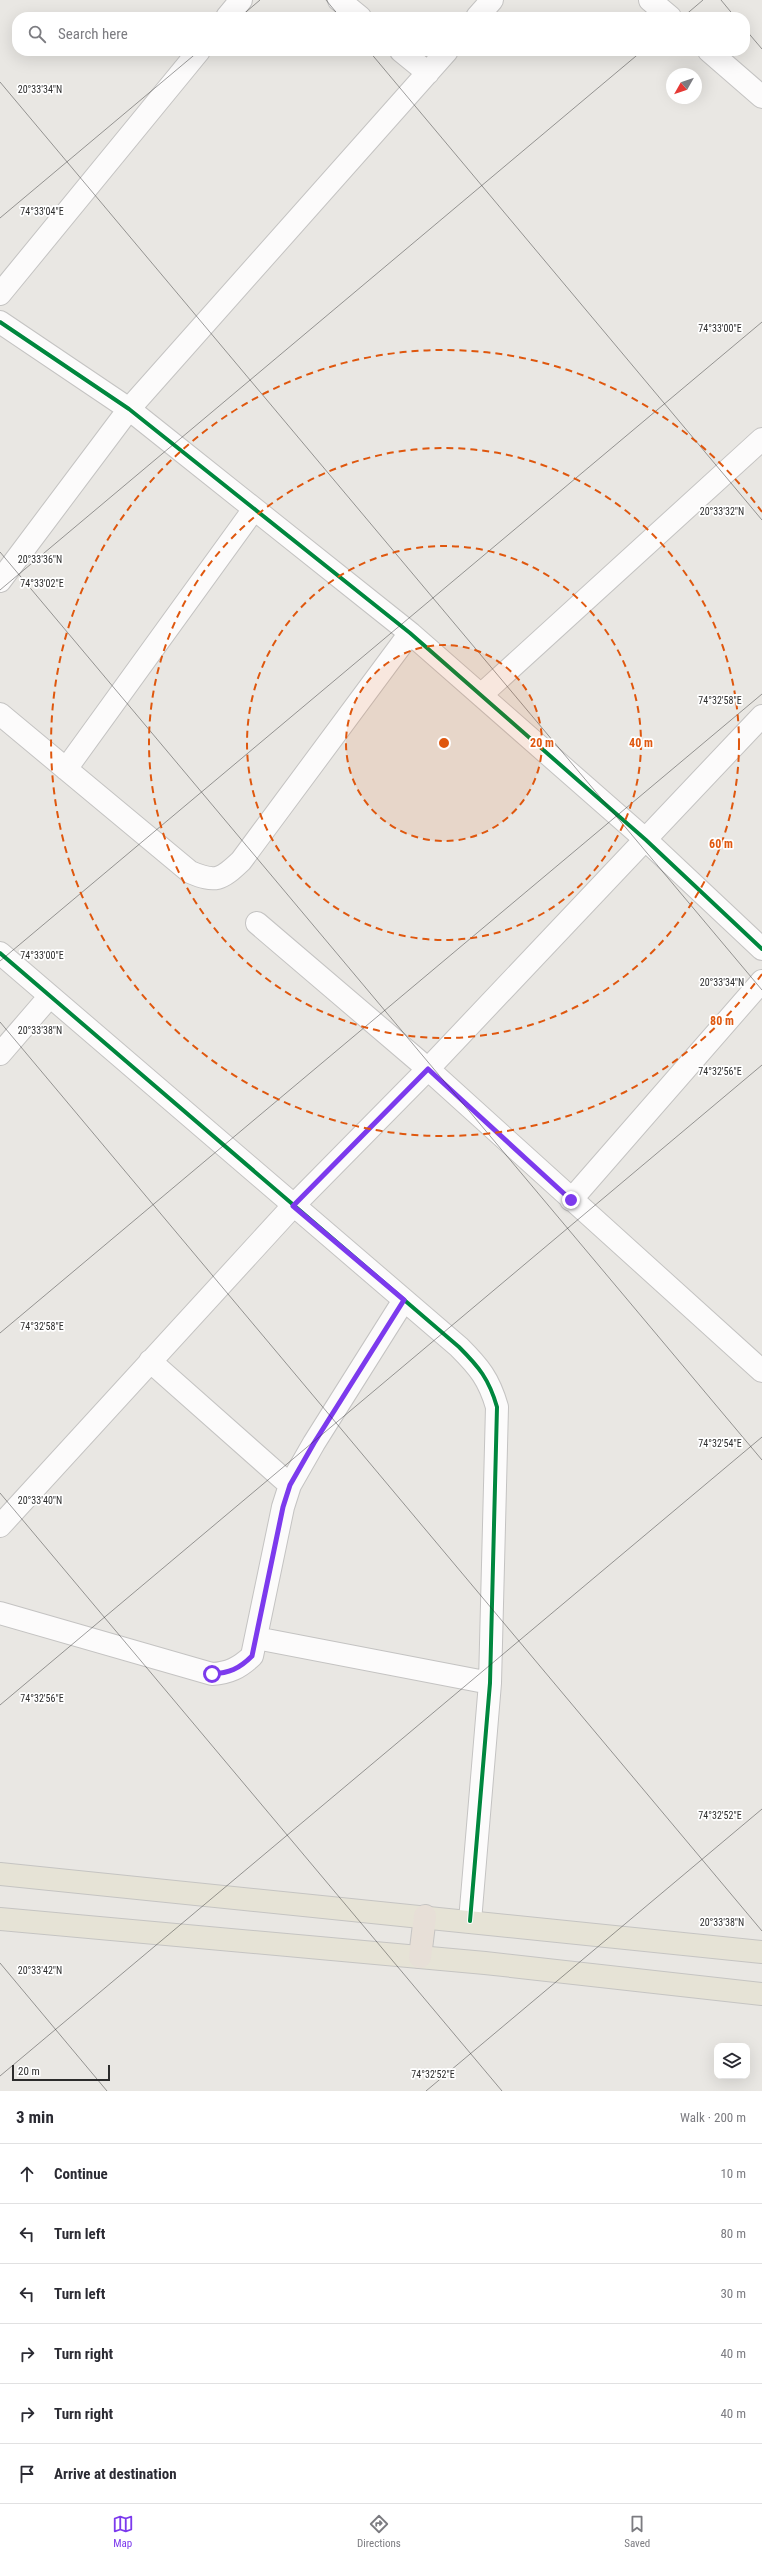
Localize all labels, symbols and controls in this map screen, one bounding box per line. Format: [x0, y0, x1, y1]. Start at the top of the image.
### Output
search box [12, 12, 750, 56]
icon: search [26, 23, 48, 45]
text: Search here [58, 25, 128, 43]
north arrow [666, 68, 702, 104]
text: 20°33'34"N [18, 84, 62, 95]
text: 74°33'04"E [20, 206, 64, 217]
text: 74°33'00"E [698, 323, 742, 334]
text: 20°33'32"N [700, 506, 744, 517]
text: 20°33'36"N [18, 554, 62, 565]
text: 74°33'02"E [20, 578, 64, 589]
text: 74°32'58"E [698, 695, 742, 706]
centre of rings [437, 736, 451, 750]
text: 20 m [530, 736, 554, 750]
text: 40 m [629, 736, 653, 750]
text: 60 m [709, 837, 733, 851]
text: 74°33'00"E [20, 950, 64, 961]
text: 20°33'34"N [700, 977, 744, 988]
text: 80 m [710, 1014, 734, 1028]
text: 20°33'38"N [18, 1025, 62, 1036]
text: 74°32'56"E [698, 1066, 742, 1077]
route end [562, 1191, 580, 1209]
text: 74°32'58"E [20, 1321, 64, 1332]
text: 74°32'54"E [698, 1438, 742, 1449]
text: 20°33'40"N [18, 1495, 62, 1506]
route start [203, 1665, 221, 1683]
text: 74°32'56"E [20, 1693, 64, 1704]
text: 74°32'52"E [698, 1810, 742, 1821]
text: 20°33'38"N [700, 1917, 744, 1928]
text: 20°33'42"N [18, 1965, 62, 1976]
map controls [714, 2043, 750, 2079]
button: layers [714, 2043, 750, 2079]
scale bar [12, 2063, 110, 2082]
text: 20 m [18, 2065, 40, 2078]
text: 74°32'52"E [411, 2069, 455, 2080]
text: 3 min [16, 2107, 54, 2127]
text: Walk · 200 m [680, 2110, 746, 2125]
icon: ahead [16, 2163, 38, 2185]
text: Continue [54, 2165, 108, 2183]
text: 10 m [720, 2166, 746, 2181]
icon: left [16, 2223, 38, 2245]
text: Turn left [54, 2225, 105, 2243]
text: 80 m [720, 2226, 746, 2241]
icon: left [16, 2283, 38, 2305]
text: Turn left [54, 2285, 105, 2303]
text: 30 m [720, 2286, 746, 2301]
icon: right [16, 2343, 38, 2365]
text: Turn right [54, 2345, 113, 2363]
text: 40 m [720, 2346, 746, 2361]
icon: right [16, 2403, 38, 2425]
text: Turn right [54, 2405, 113, 2423]
text: 40 m [720, 2406, 746, 2421]
icon: arrive [16, 2463, 38, 2485]
text: Arrive at destination [54, 2465, 177, 2483]
tab: Map [112, 2513, 134, 2550]
tab: Directions [357, 2513, 401, 2550]
tab: Saved [624, 2513, 650, 2550]

